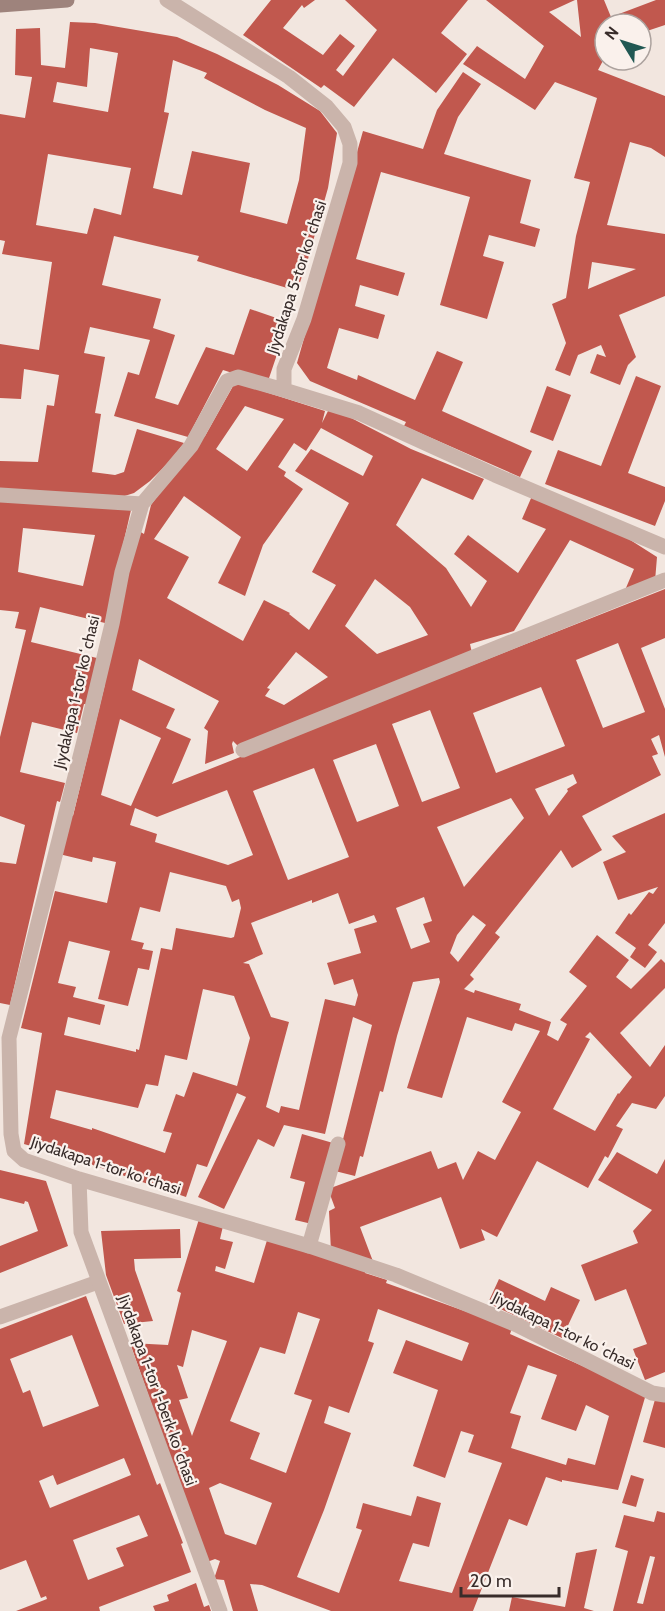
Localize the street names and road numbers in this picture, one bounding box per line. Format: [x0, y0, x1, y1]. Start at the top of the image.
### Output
street label: Jiydakapa 5-tor koʻchasi [262, 198, 330, 357]
street label: Jiydakapa 1-tor koʻchasi [49, 614, 103, 772]
street label: Jiydakapa 1-tor koʻchasi [27, 1132, 183, 1199]
street label: Jiydakapa 1-tor koʻchasi [488, 1287, 638, 1373]
street label: Jiydakapa 1-tor 1-berk koʻchasi [114, 1291, 201, 1488]

